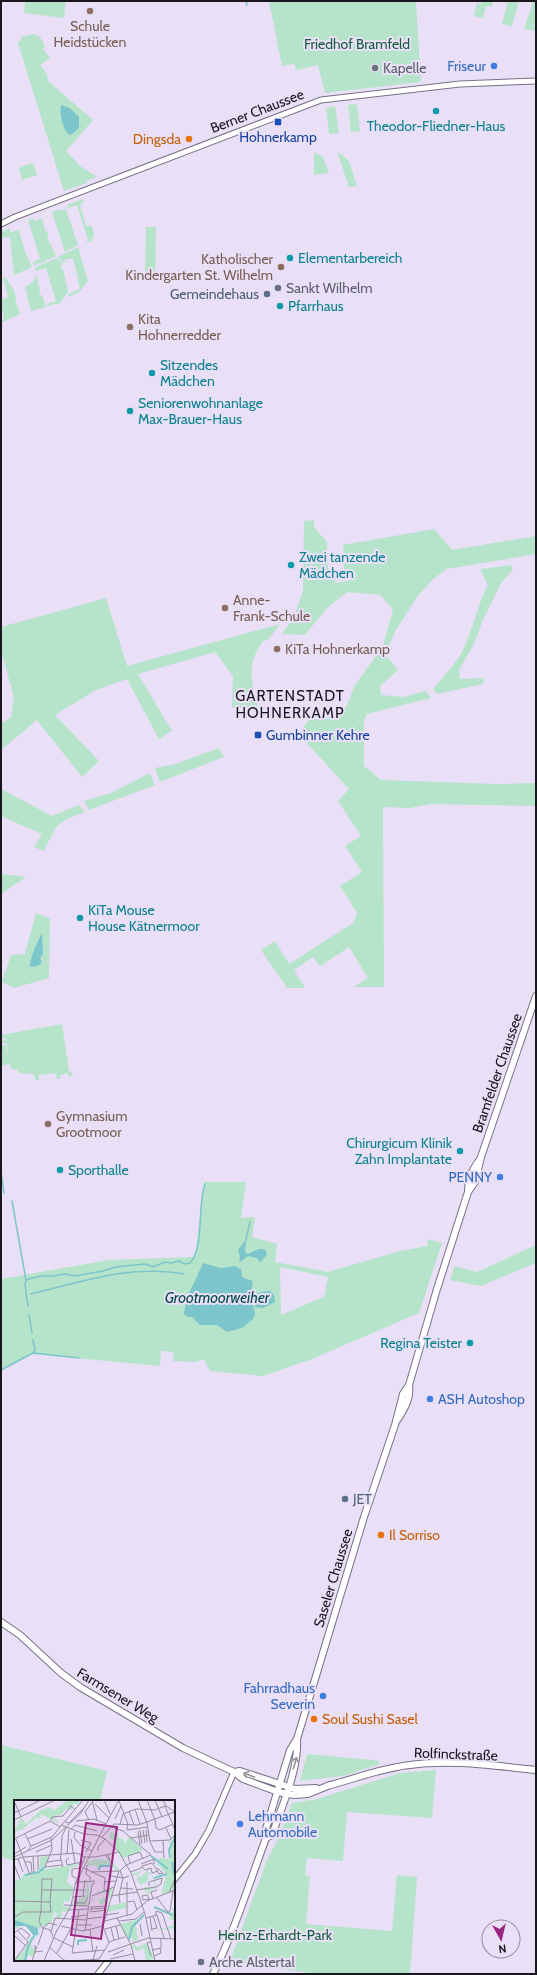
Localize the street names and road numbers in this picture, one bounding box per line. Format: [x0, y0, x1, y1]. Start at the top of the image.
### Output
street label: Berner Chaussee [208, 85, 306, 137]
street label: Bramfelder Chaussee [468, 1011, 526, 1135]
street label: Saseler Chaussee [309, 1527, 357, 1629]
street label: Farmsener Weg [74, 1664, 163, 1727]
street label: Rolfinckstraße [414, 1744, 498, 1764]

